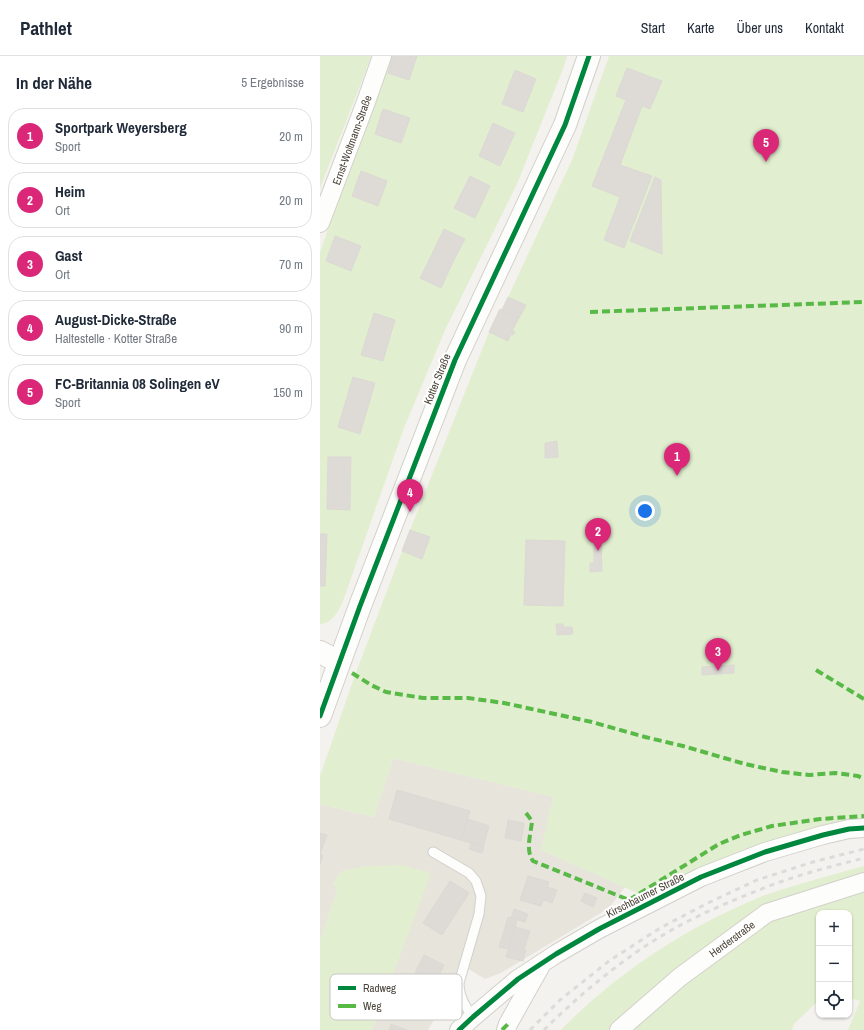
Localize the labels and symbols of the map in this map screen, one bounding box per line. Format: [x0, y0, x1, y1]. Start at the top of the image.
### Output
street label: Ernst-Woltmann-Straße [329, 93, 375, 187]
pin: 5 [753, 129, 779, 162]
street label: Kotter Straße [420, 352, 454, 406]
pin: 1 [664, 443, 690, 476]
pin: 4 [397, 479, 423, 512]
your location [635, 501, 655, 521]
pin: 2 [585, 518, 611, 551]
pin: 3 [705, 638, 731, 671]
street label: Kirschbaumer Straße [604, 869, 686, 921]
street label: Herderstraße [706, 918, 758, 960]
legend [330, 974, 462, 1020]
text: Radweg [363, 981, 396, 995]
text: Weg [363, 999, 381, 1013]

